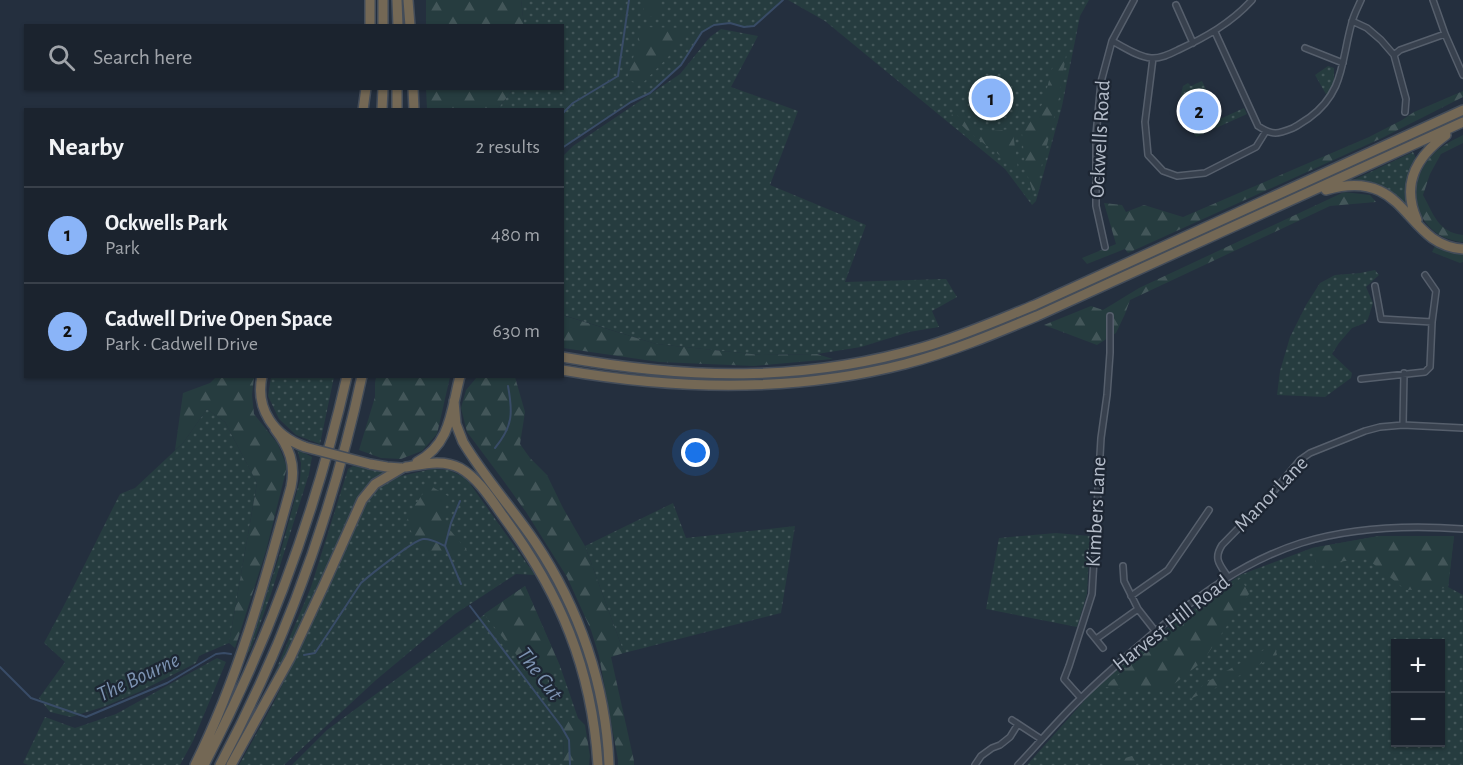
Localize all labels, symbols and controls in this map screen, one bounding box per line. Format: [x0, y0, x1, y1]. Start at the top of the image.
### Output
search box [24, 24, 564, 90]
icon: search [45, 41, 78, 74]
text: Search here [93, 46, 192, 68]
pin: 1 [972, 76, 1010, 120]
street label: Ockwells Road [1086, 79, 1114, 198]
pin: 2 [1180, 88, 1218, 134]
text: Nearby [48, 134, 124, 160]
text: 2 results [476, 137, 540, 157]
text: Ockwells Park [105, 212, 228, 234]
text: 1 [64, 225, 71, 245]
text: 480 m [491, 225, 540, 245]
text: Park [105, 238, 140, 258]
text: Cadwell Drive Open Space [105, 308, 332, 330]
text: 2 [63, 321, 72, 341]
text: 630 m [493, 321, 540, 341]
text: Park · Cadwell Drive [105, 334, 258, 354]
your location [681, 438, 710, 467]
street label: Manor Lane [1230, 452, 1312, 536]
street label: Kimbers Lane [1083, 456, 1109, 568]
street label: Harvest Hill Road [1109, 571, 1233, 675]
map controls [1391, 639, 1445, 747]
button: + [1391, 639, 1445, 693]
water label: The Cut [513, 643, 567, 705]
water label: The Bourne [93, 648, 183, 706]
button: − [1391, 693, 1445, 747]

